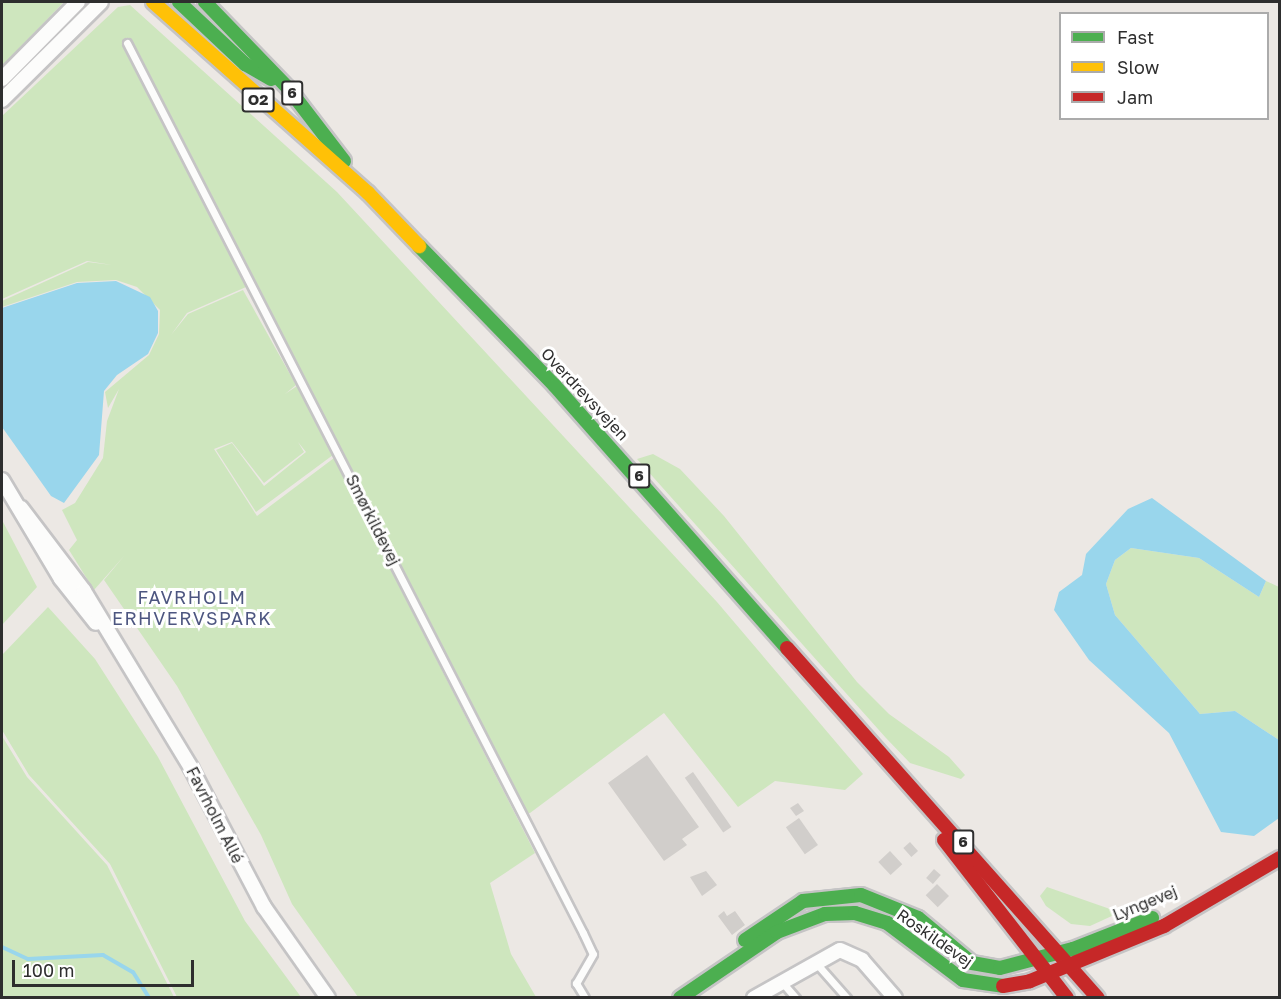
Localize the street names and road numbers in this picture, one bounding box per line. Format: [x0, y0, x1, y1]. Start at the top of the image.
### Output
road number: 6 [280, 81, 304, 105]
road number: O2 [242, 88, 274, 112]
street label: Overdrevsvejen [537, 344, 633, 444]
road number: 6 [627, 464, 651, 488]
street label: Smørkildevej [342, 471, 404, 569]
street label: Favrholm Allé [182, 764, 248, 866]
road number: 6 [951, 830, 975, 854]
street label: Lyngevej [1110, 881, 1180, 925]
street label: Roskildevej [893, 905, 977, 971]

